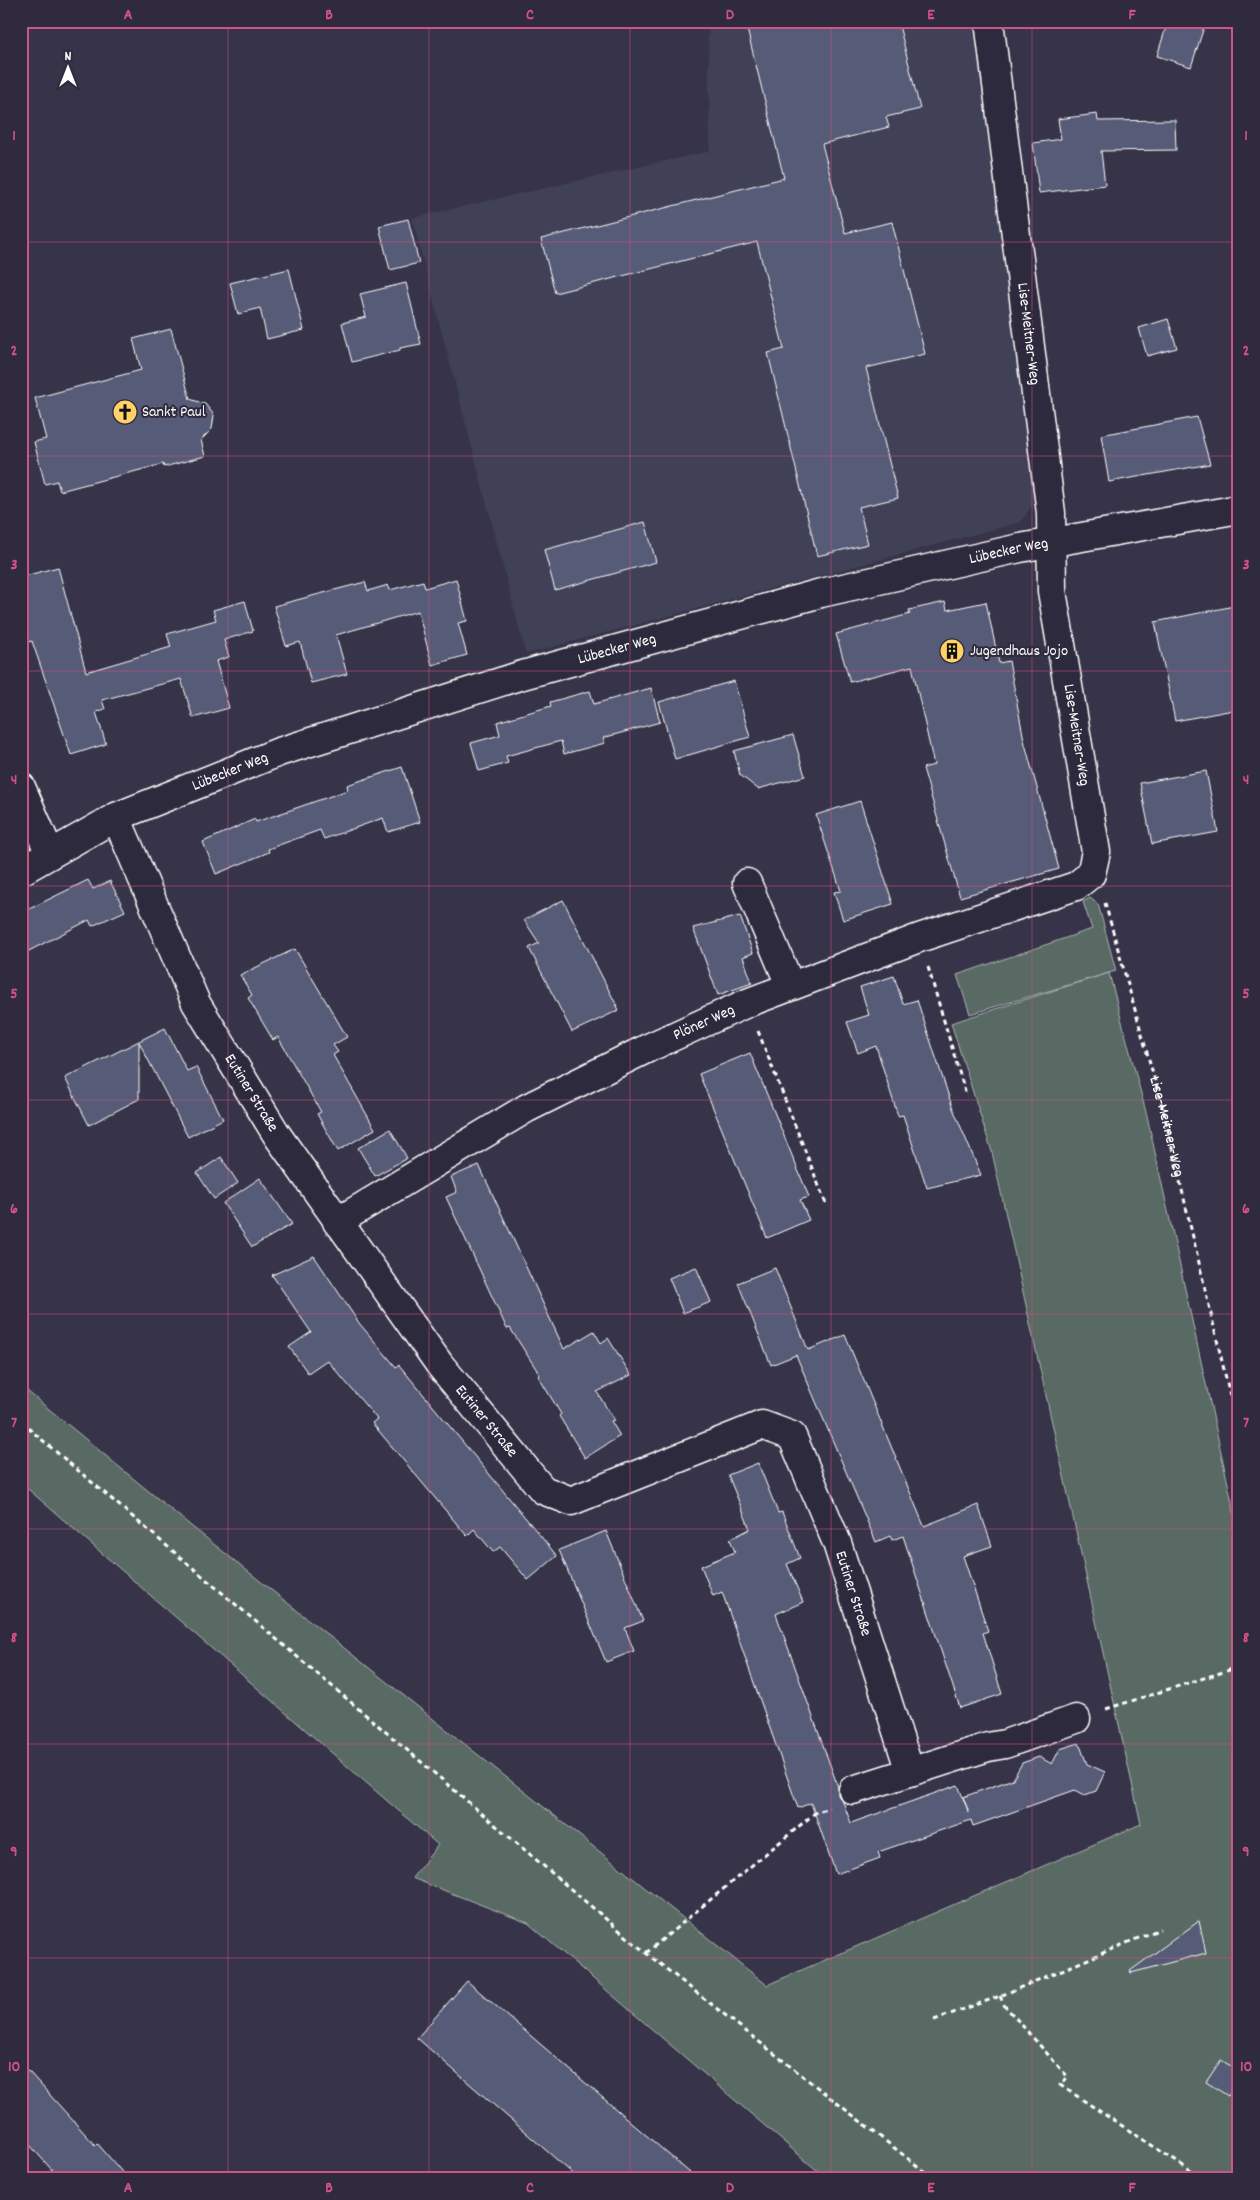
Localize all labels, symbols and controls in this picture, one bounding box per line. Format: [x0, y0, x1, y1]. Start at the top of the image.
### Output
text: A [124, 4, 133, 27]
text: B [325, 4, 333, 27]
text: C [526, 4, 534, 27]
text: D [726, 4, 735, 27]
text: E [927, 4, 935, 27]
text: F [1128, 4, 1136, 27]
north arrow [42, 42, 92, 92]
text: N [65, 47, 72, 67]
text: 1 [12, 125, 16, 148]
text: 1 [1244, 125, 1248, 148]
street label: Lise-Meitner-Weg [1010, 281, 1046, 387]
text: 2 [11, 340, 18, 363]
text: 2 [1243, 340, 1250, 363]
church icon: Sankt Paul [112, 399, 138, 425]
place label: Sankt Paul [142, 401, 206, 424]
street label: Lübecker Weg [967, 532, 1050, 571]
text: 3 [10, 554, 18, 577]
text: 3 [1242, 554, 1250, 577]
street label: Lübecker Weg [575, 627, 659, 671]
building icon: Jugendhaus Jojo [939, 638, 965, 664]
place label: Jugendhaus Jojo [970, 640, 1068, 663]
street label: Lise-Meitner-Weg [1057, 682, 1095, 788]
street label: Lübecker Weg [188, 746, 272, 797]
text: 4 [11, 769, 17, 792]
text: 4 [1243, 769, 1249, 792]
text: 5 [10, 983, 18, 1006]
text: 5 [1242, 983, 1250, 1006]
street label: Plöner Weg [669, 999, 738, 1047]
street label: Eutiner Straße [218, 1049, 284, 1137]
street label: Lise-Meitner-Weg [1143, 1074, 1190, 1179]
text: 6 [10, 1198, 18, 1221]
text: 6 [1242, 1198, 1250, 1221]
street label: Eutiner Straße [449, 1380, 523, 1462]
text: 7 [11, 1412, 17, 1435]
text: 7 [1243, 1412, 1249, 1435]
street label: Eutiner Straße [829, 1548, 877, 1639]
text: 8 [11, 1627, 18, 1650]
text: 8 [1243, 1627, 1250, 1650]
text: 9 [10, 1841, 18, 1864]
text: 9 [1242, 1841, 1250, 1864]
text: 10 [8, 2056, 20, 2079]
text: 10 [1240, 2056, 1252, 2079]
text: A [124, 2177, 133, 2200]
text: B [325, 2177, 333, 2200]
text: C [526, 2177, 534, 2200]
text: D [726, 2177, 735, 2200]
text: E [927, 2177, 935, 2200]
text: F [1128, 2177, 1136, 2200]

